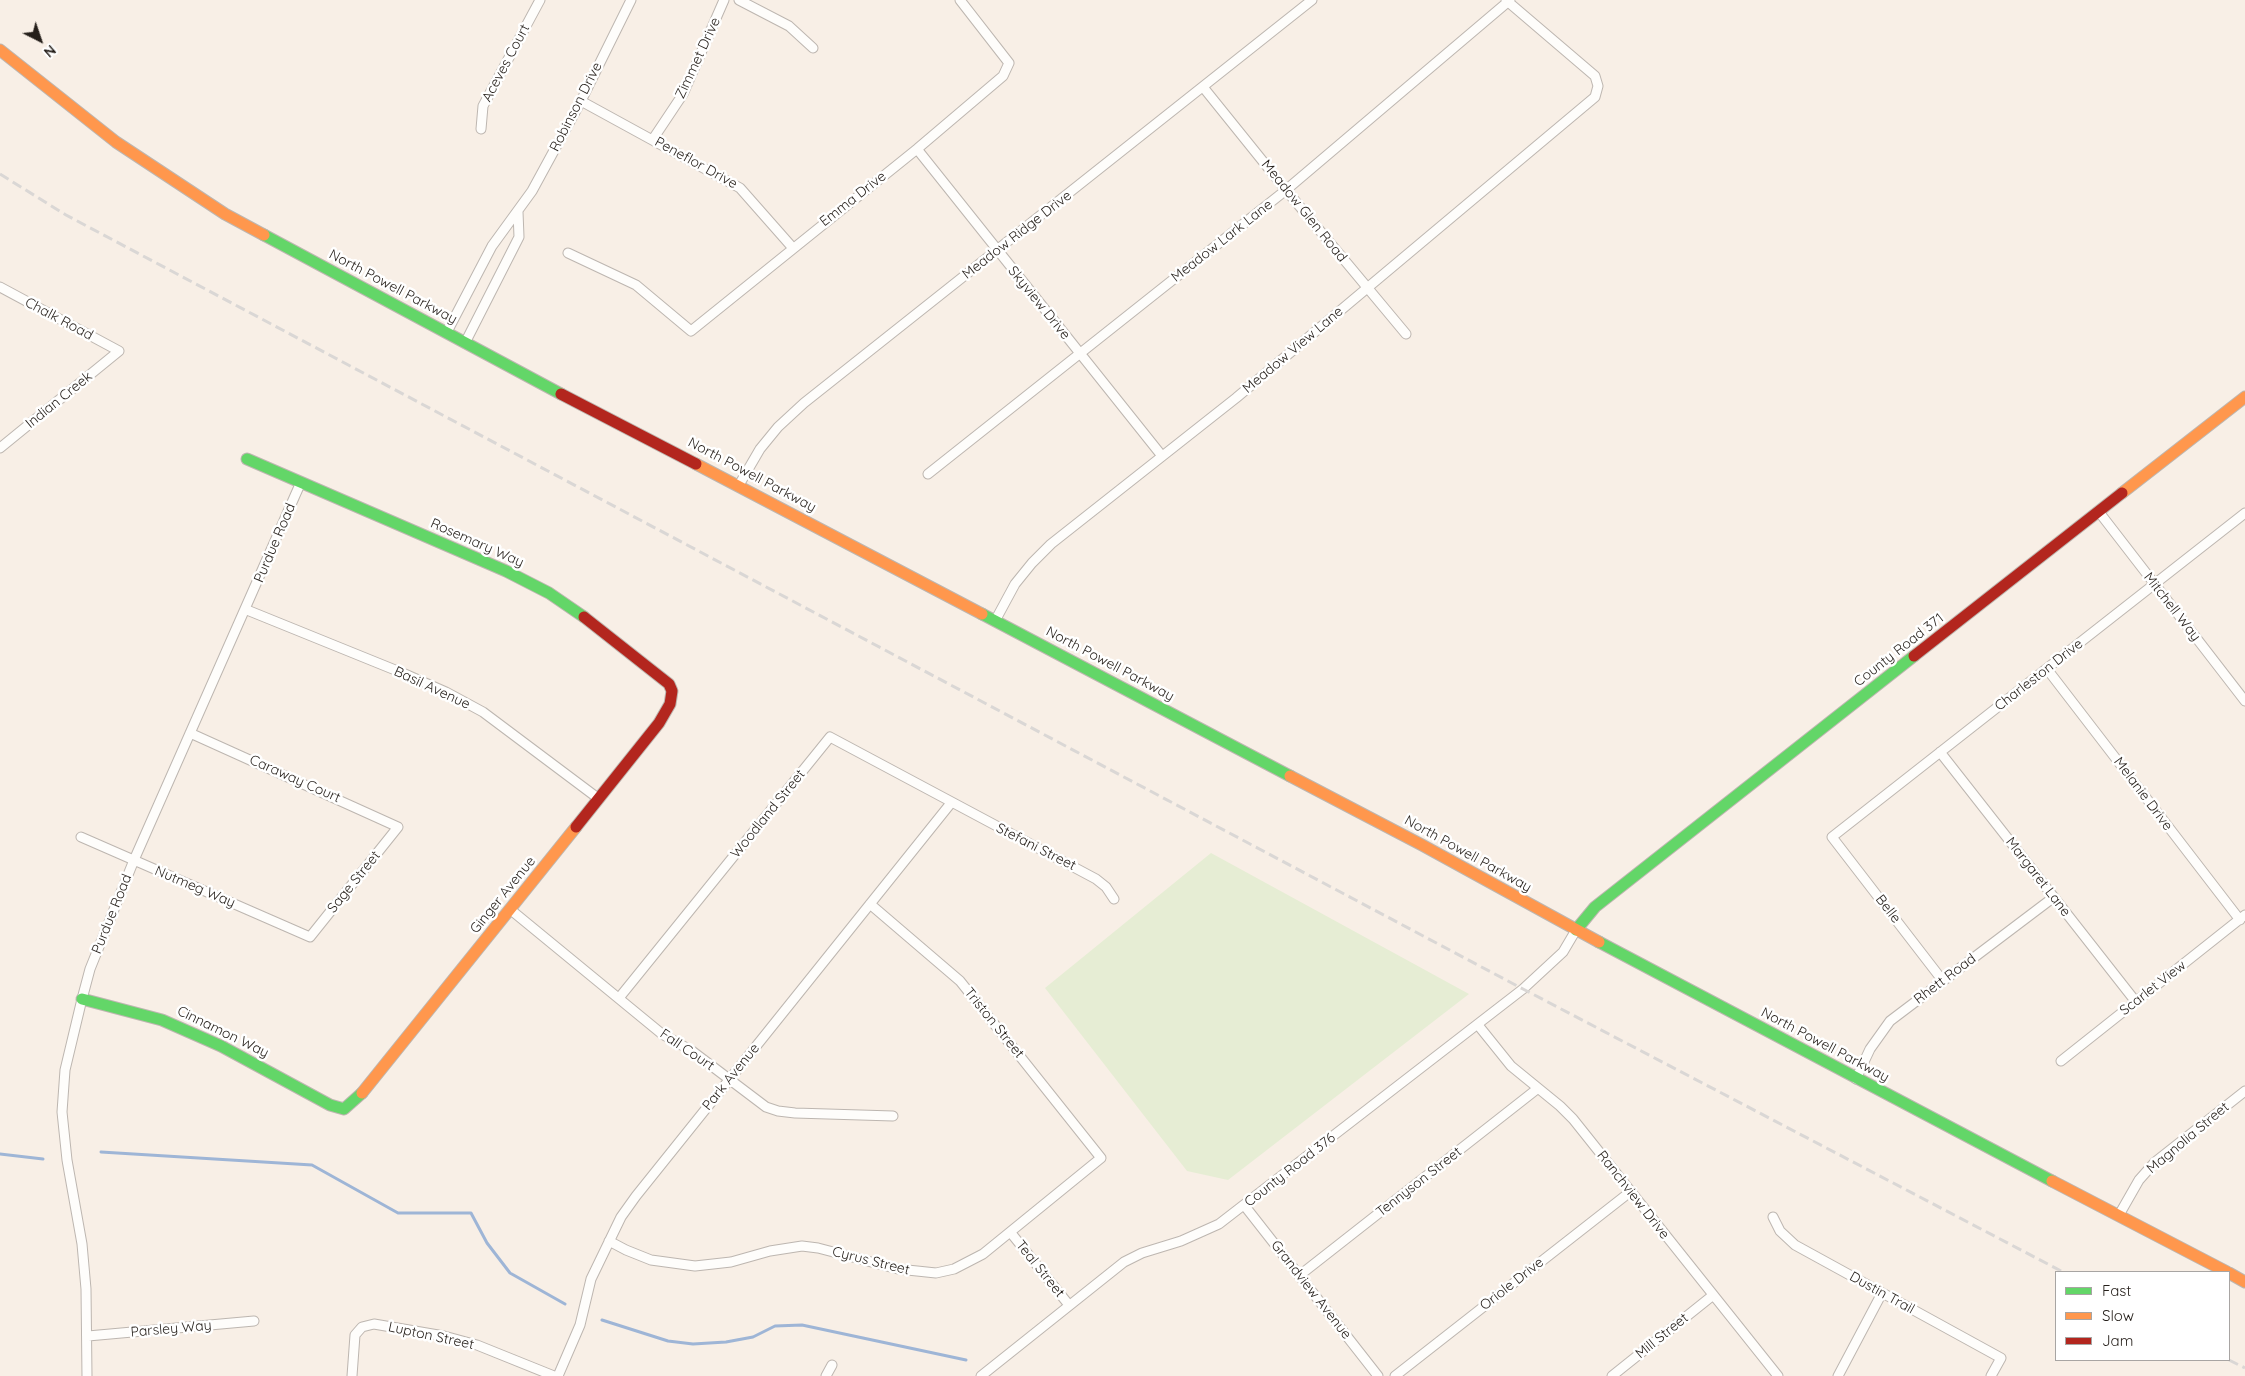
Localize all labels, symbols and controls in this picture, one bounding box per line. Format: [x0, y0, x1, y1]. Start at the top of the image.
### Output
north arrow [15, 15, 65, 65]
street label: Zimmet Drive [672, 15, 724, 101]
street label: Aceves Court [479, 21, 533, 105]
text: N [40, 41, 60, 61]
street label: Robinson Drive [546, 60, 606, 154]
street label: Peneflor Drive [652, 133, 740, 193]
street label: Meadow Glen Road [1258, 156, 1350, 266]
street label: Emma Drive [817, 168, 889, 230]
street label: Meadow Ridge Drive [959, 187, 1075, 283]
street label: Meadow Lark Lane [1168, 196, 1276, 286]
street label: North Powell Parkway [326, 246, 460, 328]
street label: Skyview Drive [1004, 263, 1074, 343]
street label: Chalk Road [22, 294, 96, 344]
street label: Meadow View Lane [1239, 303, 1347, 397]
street label: Indian Creek [22, 368, 96, 432]
street label: North Powell Parkway [685, 434, 819, 516]
street label: Purdue Road [251, 501, 299, 585]
street label: Rosemary Way [428, 515, 526, 571]
street label: Mitchell Way [2140, 569, 2204, 645]
street label: County Road 371 [1851, 610, 1947, 690]
street label: North Powell Parkway [1043, 623, 1177, 705]
street label: Charleston Drive [1992, 635, 2086, 715]
street label: Basil Avenue [391, 663, 473, 713]
street label: Caraway Court [247, 751, 343, 807]
street label: Melanie Drive [2110, 754, 2176, 834]
street label: Woodland Street [727, 766, 809, 862]
street label: North Powell Parkway [1402, 812, 1534, 896]
street label: Stefani Street [993, 820, 1079, 874]
street label: Margaret Lane [2002, 834, 2074, 920]
street label: Sage Street [324, 848, 384, 916]
street label: Ginger Avenue [467, 853, 539, 937]
street label: Nutmeg Way [152, 862, 238, 912]
street label: Purdue Road [88, 872, 136, 956]
street label: Belle [1872, 892, 1904, 926]
street label: Rhett Road [1911, 950, 1979, 1008]
street label: Scarlet View [2117, 957, 2189, 1019]
street label: Triston Street [960, 984, 1028, 1062]
street label: Cinnamon Way [174, 1003, 272, 1061]
street label: North Powell Parkway [1758, 1004, 1892, 1086]
street label: Fall Court [657, 1026, 717, 1074]
street label: Park Avenue [699, 1040, 763, 1114]
street label: Magnolia Street [2143, 1099, 2233, 1177]
street label: County Road 376 [1241, 1129, 1339, 1211]
street label: Tennyson Street [1373, 1143, 1465, 1221]
street label: Ranchview Drive [1593, 1147, 1673, 1243]
street label: Teal Street [1012, 1237, 1068, 1301]
street label: Grandview Avenue [1267, 1237, 1355, 1343]
street label: Cyrus Street [831, 1243, 911, 1279]
street label: Oriole Drive [1477, 1254, 1547, 1314]
street label: Dustin Trail [1847, 1268, 1917, 1318]
legend [2055, 1271, 2230, 1361]
text: Fast [2102, 1281, 2131, 1300]
text: Slow [2102, 1306, 2134, 1325]
street label: Mill Street [1632, 1310, 1692, 1362]
street label: Parsley Way [130, 1317, 212, 1341]
street label: Lupton Street [387, 1319, 475, 1353]
text: Jam [2102, 1331, 2133, 1350]

